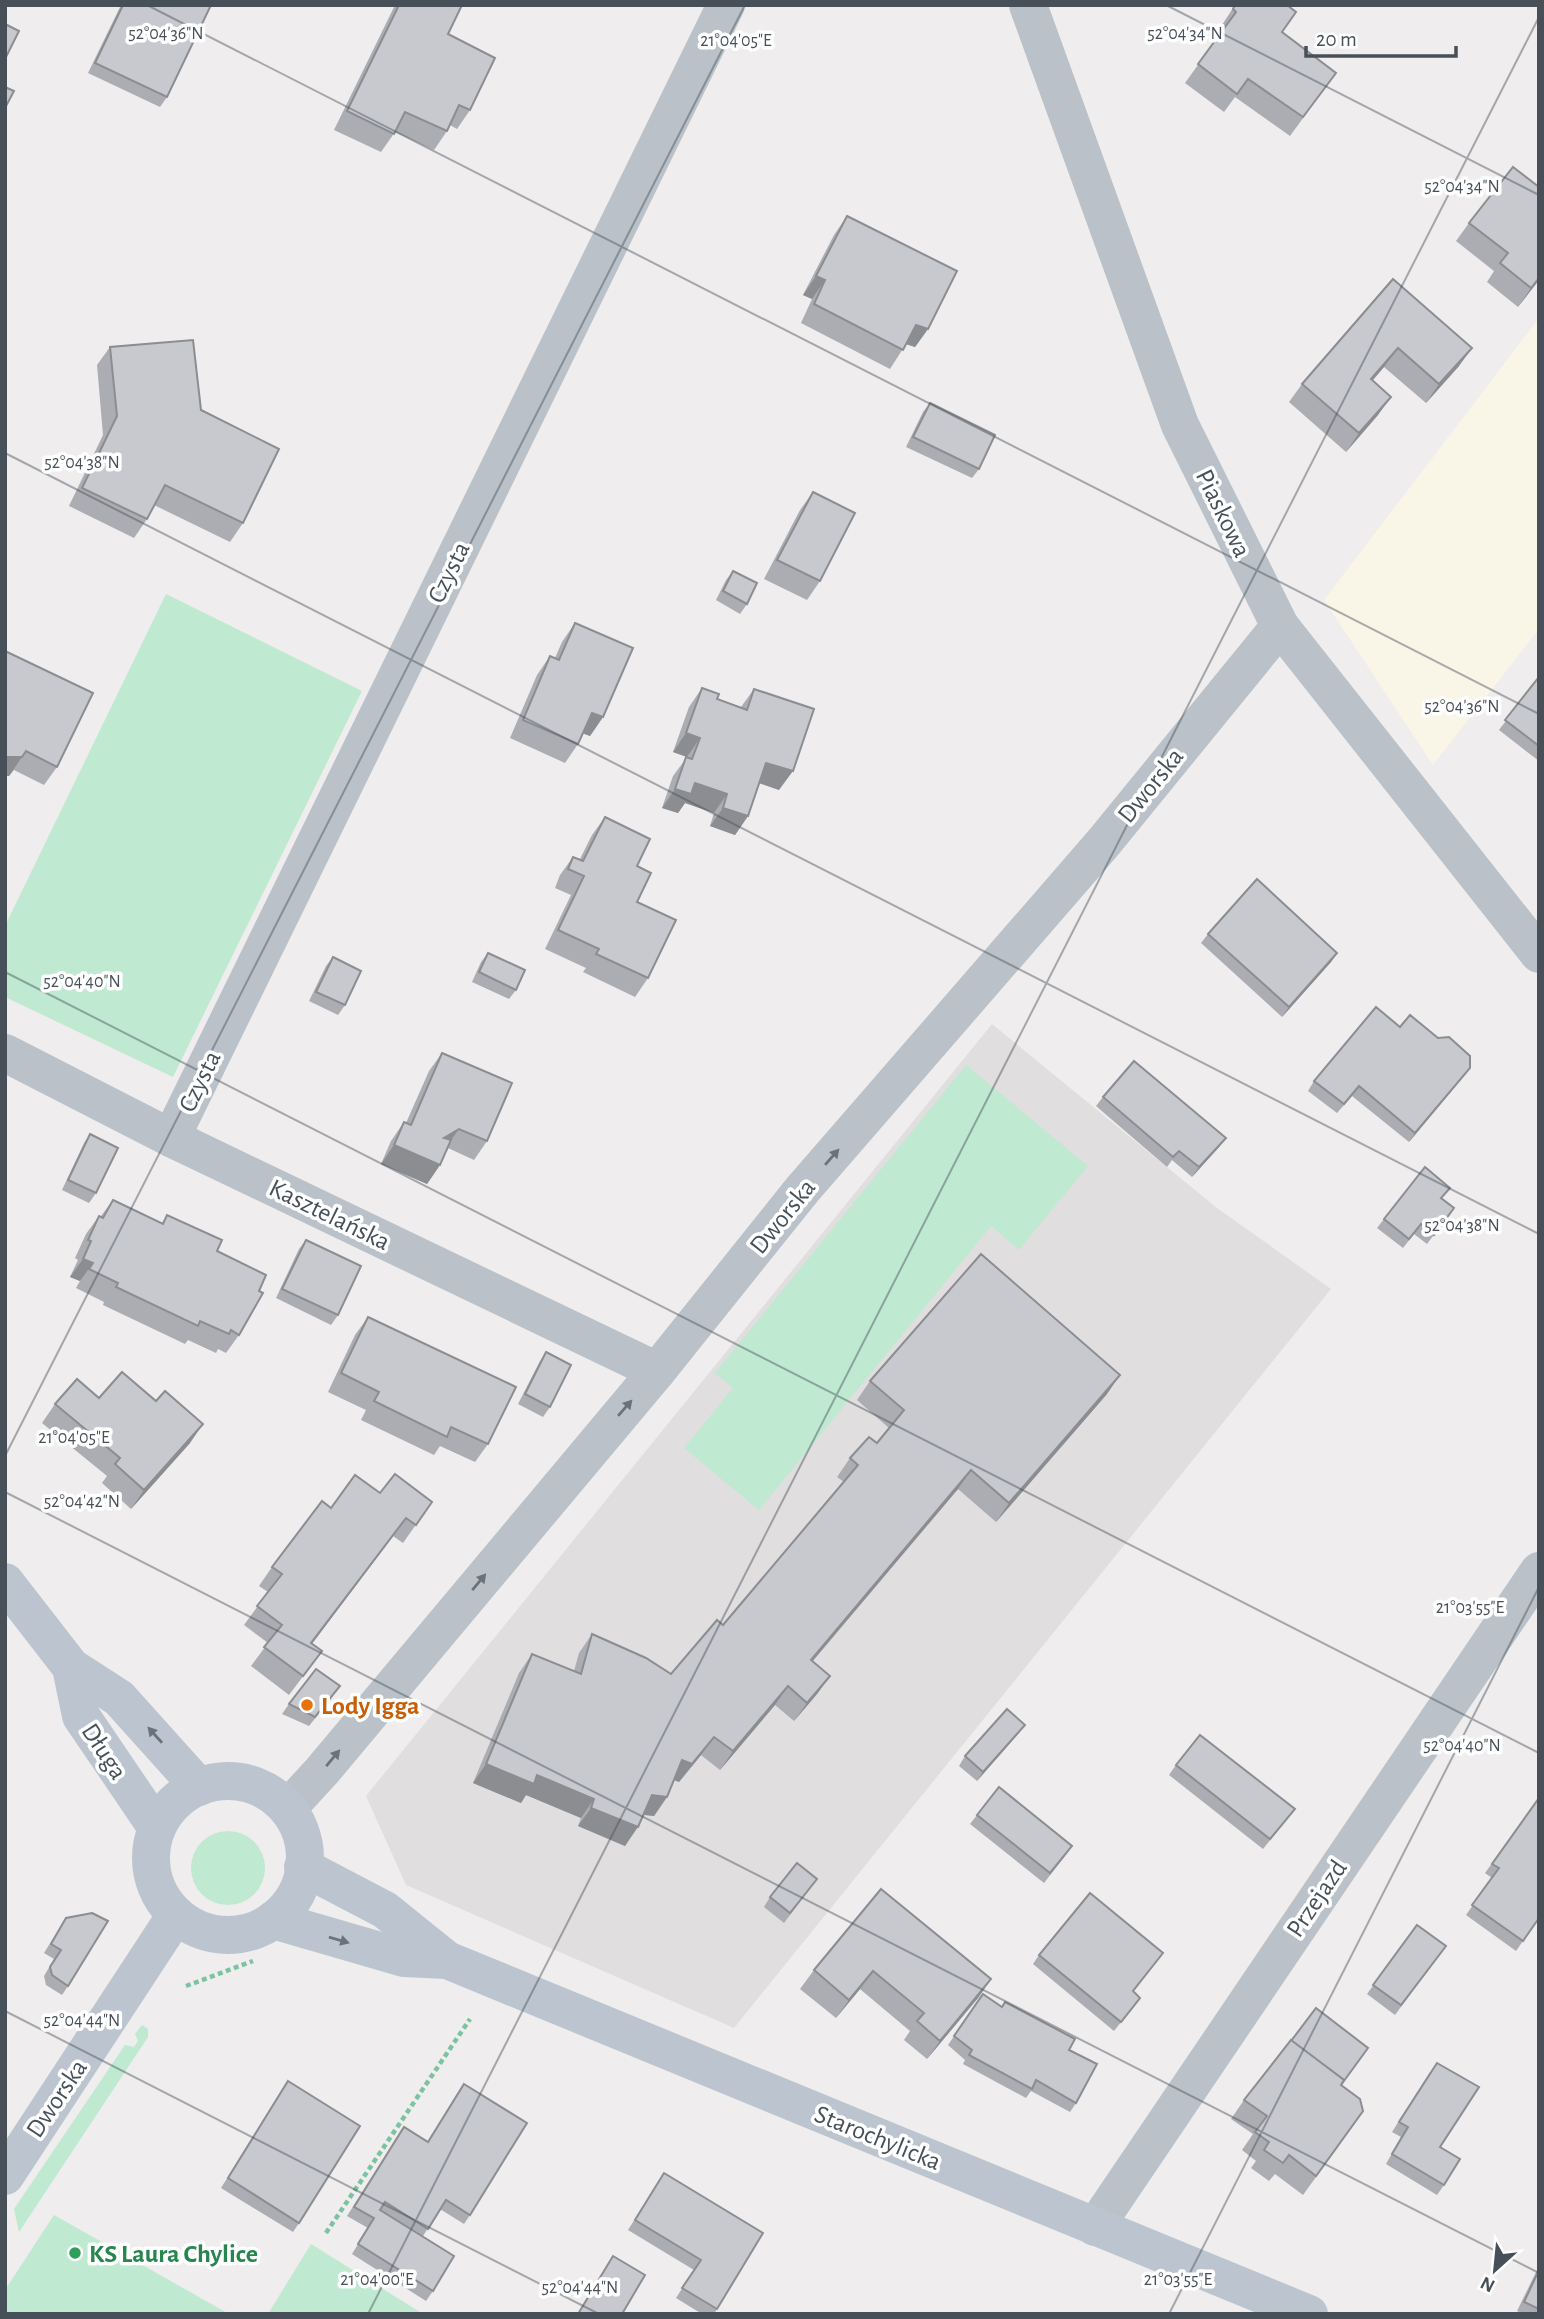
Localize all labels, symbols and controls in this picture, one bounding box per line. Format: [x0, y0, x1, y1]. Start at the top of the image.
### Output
scale bar [1306, 14, 1456, 58]
text: 52°04'36"N [128, 25, 204, 43]
text: 52°04'34"N [1147, 25, 1223, 43]
text: 20 m [1316, 29, 1357, 50]
text: 21°04'05"E [700, 32, 772, 50]
text: 52°04'34"N [1424, 178, 1500, 196]
text: 52°04'38"N [44, 454, 120, 472]
street label: Piaskowa [1191, 465, 1255, 562]
street label: Czysta [423, 538, 475, 607]
text: 52°04'36"N [1424, 698, 1500, 716]
street label: Dworska [1113, 743, 1189, 828]
text: 52°04'40"N [43, 973, 121, 991]
street label: Czysta [174, 1047, 226, 1116]
one-way arrow [824, 1148, 839, 1165]
street label: Dworska [745, 1174, 821, 1259]
street label: Kasztelańska [265, 1175, 394, 1255]
text: 52°04'38"N [1424, 1217, 1500, 1235]
one-way arrow [617, 1399, 633, 1417]
text: 21°04'05"E [38, 1429, 110, 1447]
text: 52°04'42"N [44, 1493, 120, 1511]
one-way arrow [471, 1574, 486, 1592]
text: 21°03'55"E [1436, 1599, 1504, 1617]
place label: Lody Igga [321, 1693, 419, 1719]
marker: Lody Igga [299, 1697, 315, 1713]
street label: Długa [77, 1719, 132, 1784]
one-way arrow [147, 1726, 163, 1744]
text: 52°04'40"N [1423, 1737, 1501, 1755]
one-way arrow [326, 1749, 341, 1767]
street label: Przejazd [1282, 1855, 1352, 1942]
one-way arrow [328, 1935, 349, 1945]
text: 52°04'44"N [44, 2012, 120, 2030]
street label: Dworska [21, 2055, 92, 2142]
street label: Starochylicka [811, 2101, 944, 2175]
north arrow [1460, 2235, 1530, 2305]
place label: KS Laura Chylice [89, 2241, 258, 2267]
marker: KS Laura Chylice [67, 2245, 83, 2261]
text: 21°04'00"E [340, 2271, 414, 2289]
text: 21°03'55"E [1144, 2271, 1212, 2289]
text: N [1478, 2272, 1498, 2295]
text: 52°04'44"N [542, 2279, 618, 2297]

